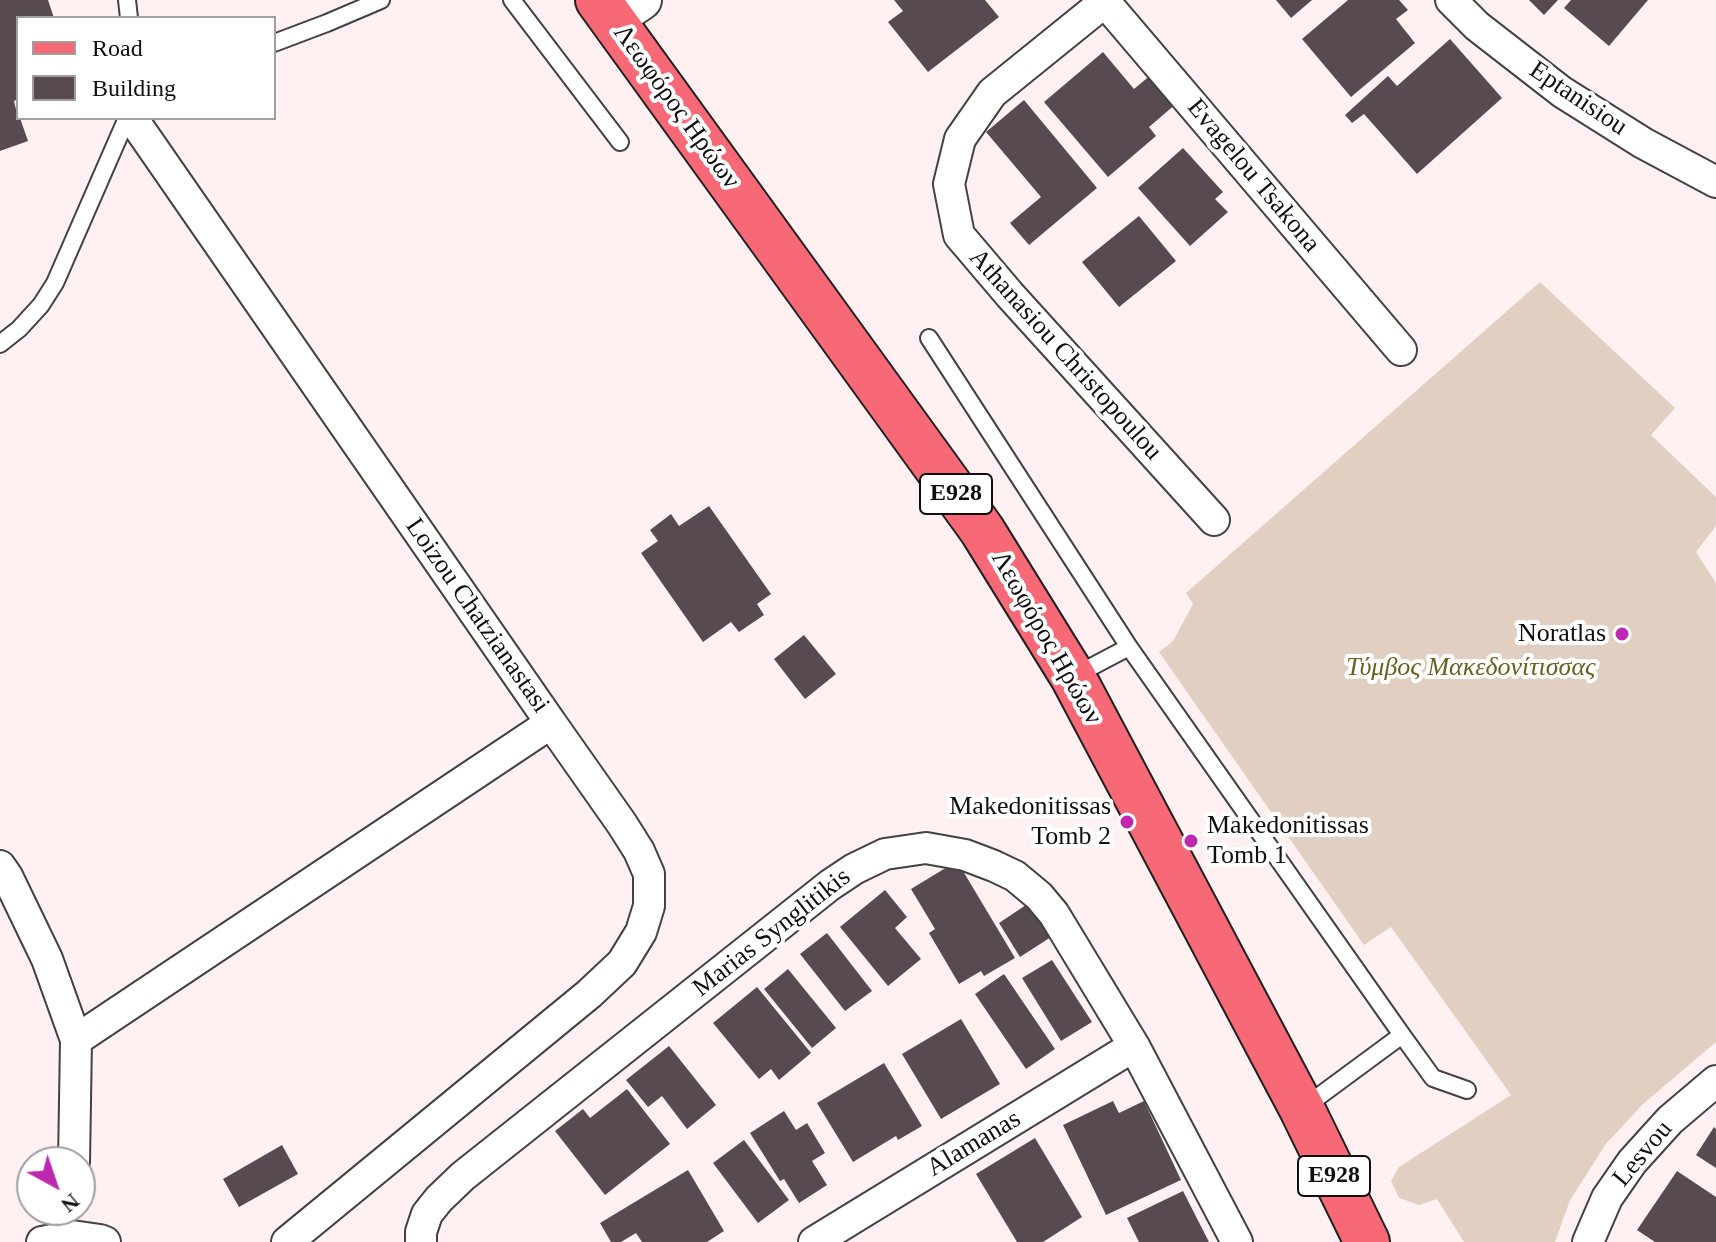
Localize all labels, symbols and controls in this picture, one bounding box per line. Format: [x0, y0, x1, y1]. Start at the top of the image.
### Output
legend [16, 16, 276, 120]
street label: Λεωφόρος Ηρώων [606, 19, 746, 195]
text: Road [92, 35, 143, 61]
street label: Eptanisiou [1523, 55, 1633, 143]
text: Building [92, 75, 176, 101]
street label: Evagelou Tsakona [1180, 93, 1326, 259]
street label: Athanasiou Christopoulou [962, 243, 1168, 467]
road number: E928 [920, 474, 992, 514]
street label: Loizou Chatzianastasi [398, 513, 556, 719]
street label: Λεωφόρος Ηρώων [984, 546, 1108, 730]
place label: Noratlas [1518, 618, 1606, 650]
marker: Noratlas [1613, 625, 1631, 643]
park label: Τύμβος Μακεδονίτισσας [1346, 652, 1596, 684]
place label: Makedonitissas Tomb 2 [949, 791, 1111, 852]
place label: Makedonitissas Tomb 1 [1207, 810, 1369, 872]
marker: Makedonitissas Tomb 2 [1118, 813, 1136, 831]
marker: Makedonitissas Tomb 1 [1182, 832, 1200, 850]
street label: Marias Synglitikis [687, 862, 857, 1004]
street label: Alamanas [921, 1104, 1027, 1184]
street label: Lesvou [1606, 1115, 1680, 1193]
north arrow [16, 1146, 96, 1226]
road number: E928 [1298, 1156, 1370, 1196]
text: N [56, 1189, 85, 1218]

